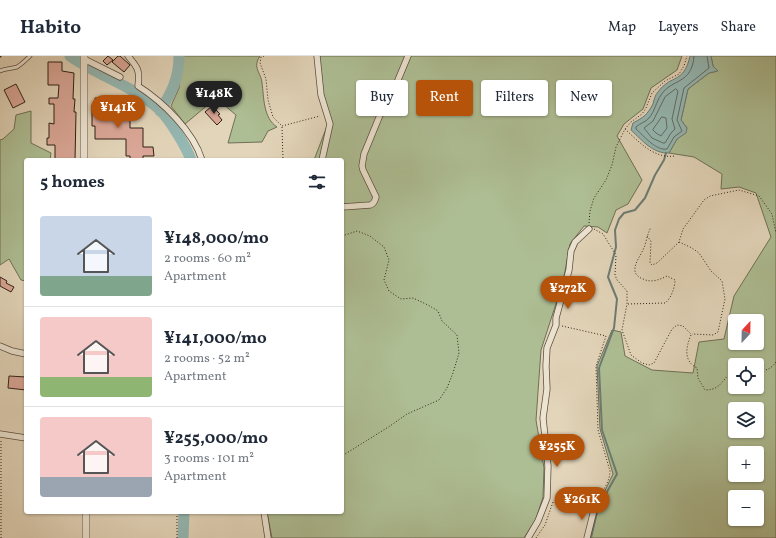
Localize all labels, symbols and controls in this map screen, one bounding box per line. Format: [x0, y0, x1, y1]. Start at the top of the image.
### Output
text: Habito [20, 15, 81, 41]
text: Map [608, 18, 636, 37]
text: Layers [658, 18, 698, 37]
text: Share [720, 18, 756, 37]
chip: Buy [356, 80, 408, 116]
chip: Rent [416, 80, 473, 116]
chip: Filters [481, 80, 548, 116]
chip: New [556, 80, 612, 116]
pin: ¥148K [186, 81, 242, 115]
text: ¥148K [195, 85, 233, 103]
pin: ¥141K [90, 95, 146, 129]
text: ¥141K [100, 99, 136, 117]
text: 5 homes [40, 171, 105, 194]
icon: filters [306, 171, 328, 193]
text: ¥148,000/mo [164, 227, 269, 250]
icon: home [72, 232, 120, 280]
text: 2 rooms · 60 m² [164, 250, 251, 268]
text: Apartment [164, 268, 227, 286]
pin: ¥272K [540, 276, 596, 310]
text: ¥272K [549, 280, 587, 298]
north arrow [728, 314, 764, 350]
map controls [728, 314, 764, 526]
text: ¥141,000/mo [164, 327, 267, 350]
icon: home [72, 333, 120, 381]
text: 2 rooms · 52 m² [164, 350, 250, 368]
button: locate [728, 358, 764, 394]
text: Apartment [164, 368, 227, 386]
button: layers [728, 402, 764, 438]
text: ¥255,000/mo [164, 427, 268, 450]
icon: home [72, 433, 120, 481]
pin: ¥255K [529, 434, 585, 468]
text: ¥255K [539, 438, 575, 456]
button: + [728, 446, 764, 482]
text: 3 rooms · 101 m² [164, 450, 254, 468]
text: Apartment [164, 468, 227, 486]
pin: ¥261K [554, 487, 610, 521]
button: − [728, 490, 764, 526]
text: ¥261K [564, 491, 600, 509]

